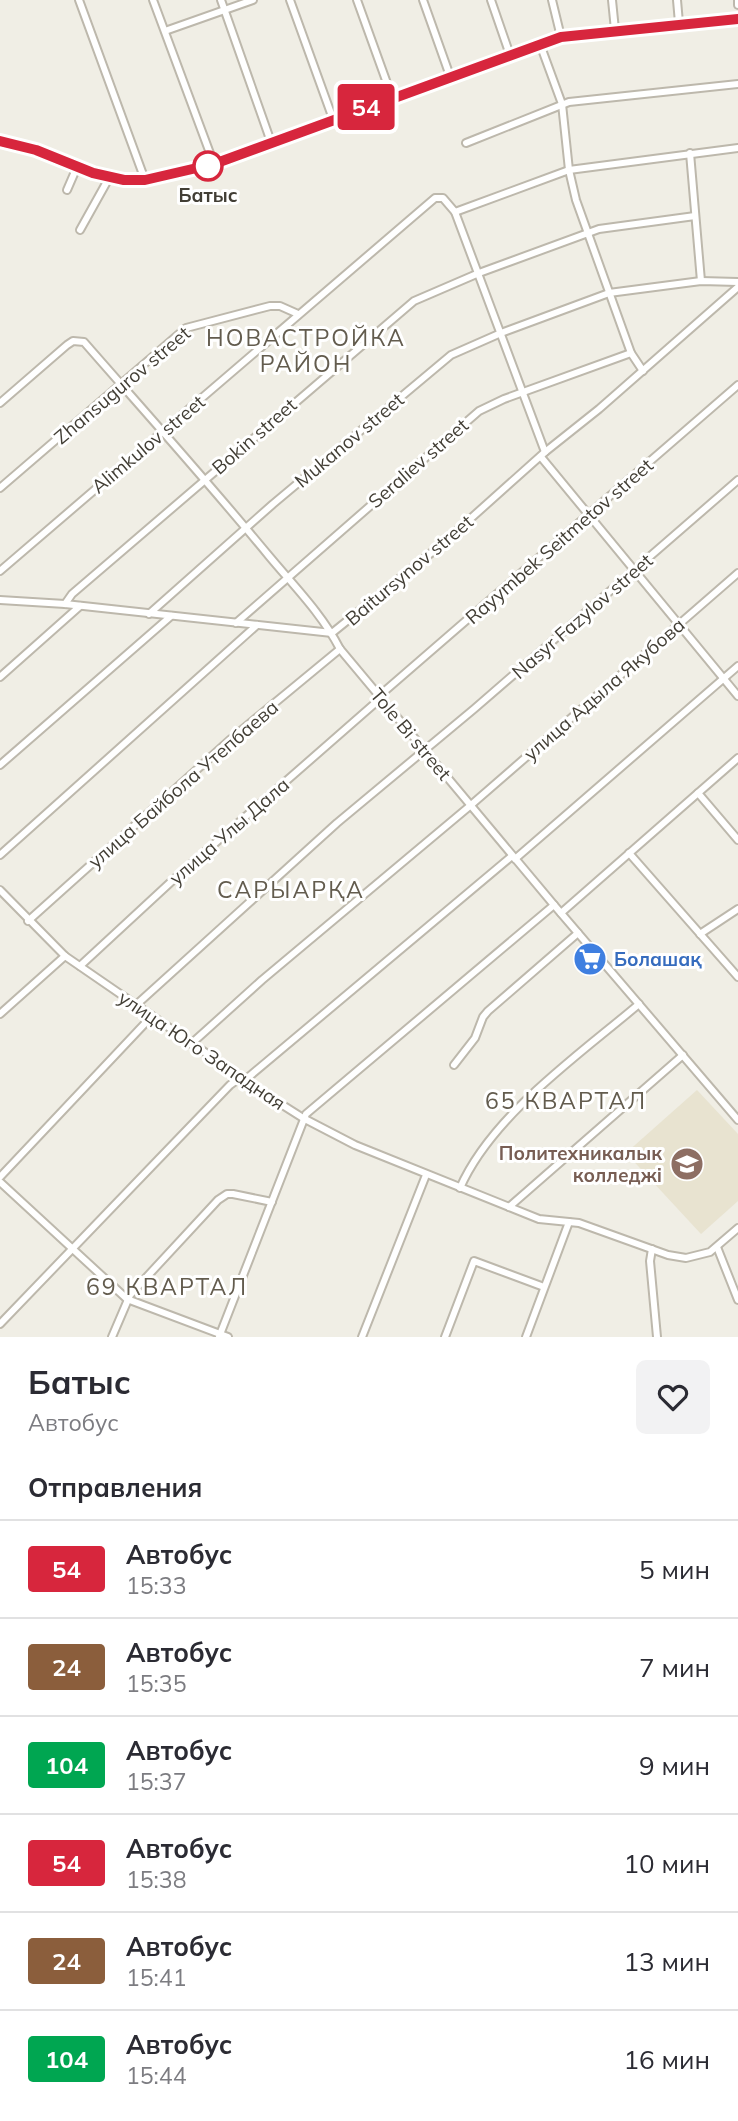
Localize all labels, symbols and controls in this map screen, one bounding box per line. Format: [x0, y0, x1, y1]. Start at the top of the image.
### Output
line badge: 54 [334, 84, 398, 130]
text: 54 [352, 92, 380, 122]
marker: Батыс [193, 151, 223, 181]
place label: Батыс [178, 183, 238, 207]
street label: Zhansugurov street [49, 321, 195, 449]
district label: НОВАСТРОЙКА РАЙОН [206, 323, 406, 378]
street label: Mukanov street [289, 387, 409, 493]
street label: Alimkulov street [86, 389, 210, 498]
street label: Bokin street [207, 393, 301, 479]
street label: Seraliev street [363, 413, 473, 513]
street label: Rayymbek Seitmetov street [460, 453, 658, 629]
street label: Baitursynov street [340, 509, 478, 630]
street label: Nasyr Fazylov street [507, 548, 658, 684]
street label: улица Адыла Якубова [519, 613, 689, 765]
street label: Tole Bi street [365, 683, 457, 785]
street label: улица Байбола Утепбаева [83, 695, 283, 873]
street label: улица Улы Дала [164, 772, 294, 890]
district label: САРЫАРҚА [217, 875, 365, 904]
supermarket icon: Болашақ [571, 940, 609, 978]
place label: Болашақ [614, 947, 702, 971]
street label: улица Юго Западная [114, 985, 290, 1115]
district label: 65 КВАРТАЛ [485, 1086, 647, 1115]
place label: Политехникалык колледжі [499, 1141, 662, 1187]
school or university icon: Политехникалык колледжі [668, 1145, 706, 1183]
district label: 69 КВАРТАЛ [86, 1272, 248, 1301]
button: heart [636, 1360, 710, 1434]
text: Батыс [28, 1361, 131, 1402]
text: Автобус [28, 1408, 119, 1437]
text: Отправления [28, 1471, 202, 1504]
text: Автобус [126, 1538, 232, 1571]
text: 5 мин [639, 1553, 710, 1586]
text: 54 [52, 1554, 81, 1584]
text: 15:33 [126, 1571, 186, 1600]
text: Автобус [126, 1636, 232, 1669]
text: 7 мин [639, 1651, 710, 1684]
text: 24 [52, 1652, 81, 1682]
text: 15:35 [126, 1669, 186, 1698]
text: Автобус [126, 1734, 232, 1767]
text: 9 мин [639, 1749, 710, 1782]
text: 104 [45, 1750, 88, 1780]
text: 15:37 [126, 1767, 186, 1796]
text: Автобус [126, 1832, 232, 1865]
text: 10 мин [623, 1847, 710, 1880]
text: 54 [52, 1848, 81, 1878]
text: 15:38 [126, 1865, 186, 1894]
text: Автобус [126, 1930, 232, 1963]
text: 13 мин [623, 1945, 710, 1978]
text: 24 [52, 1946, 81, 1976]
text: 15:41 [126, 1963, 186, 1992]
text: Автобус [126, 2028, 232, 2061]
text: 16 мин [623, 2043, 710, 2076]
text: 104 [45, 2044, 88, 2074]
text: 15:44 [126, 2061, 186, 2090]

